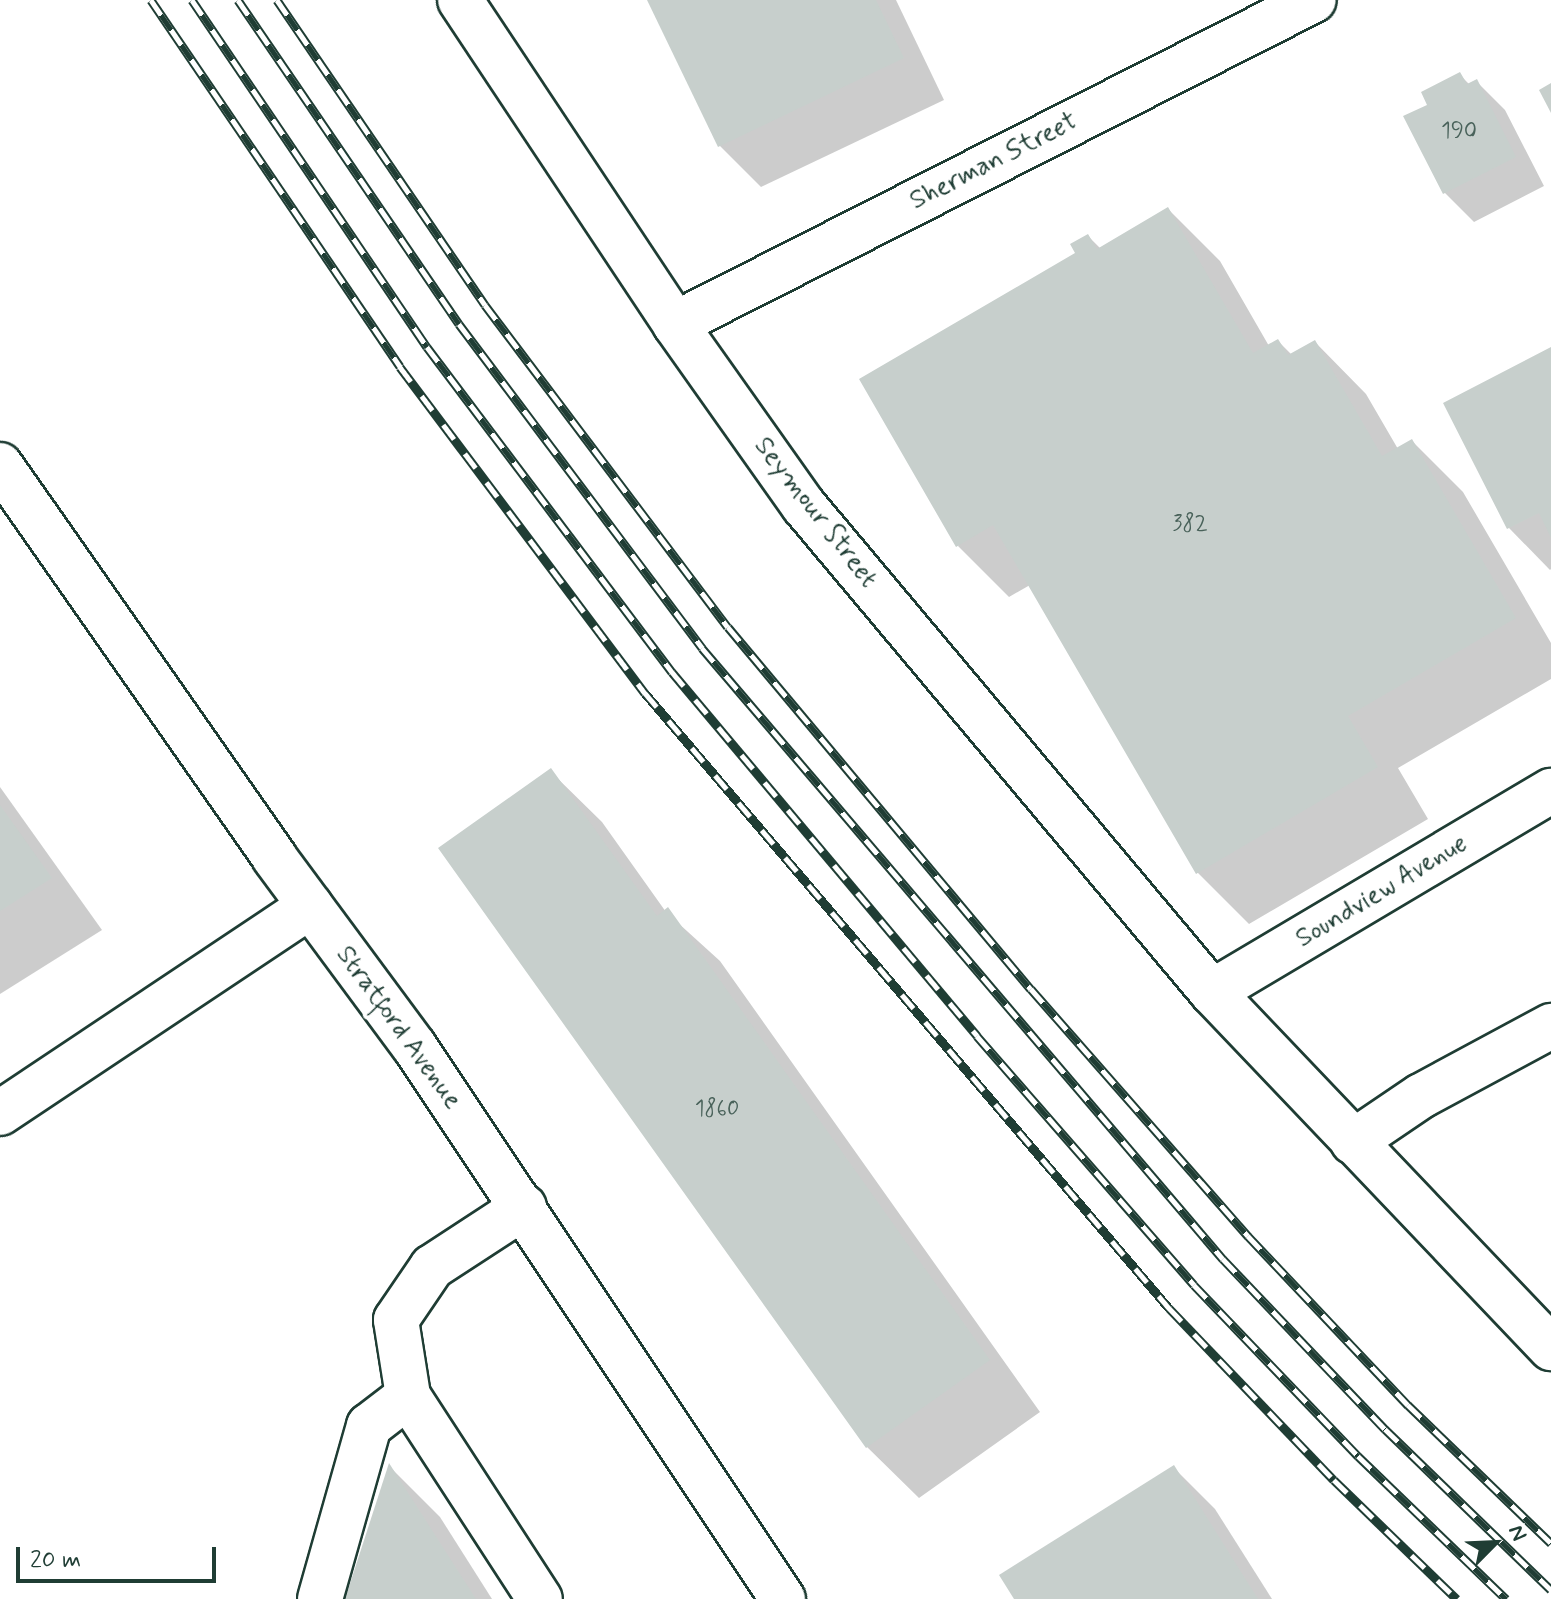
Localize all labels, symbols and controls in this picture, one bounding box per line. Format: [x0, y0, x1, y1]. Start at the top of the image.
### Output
street label: Sherman Street [906, 107, 1082, 217]
house number: 190 [1441, 119, 1477, 145]
street label: Seymour Street [745, 430, 885, 596]
house number: 382 [1172, 512, 1208, 538]
street label: Soundview Avenue [1288, 827, 1476, 957]
street label: Stratford Avenue [328, 940, 468, 1116]
house number: 1860 [695, 1097, 739, 1123]
north arrow [1455, 1503, 1535, 1583]
text: N [1501, 1521, 1533, 1546]
scale bar [20, 1531, 220, 1581]
text: 20 m [30, 1545, 81, 1576]

